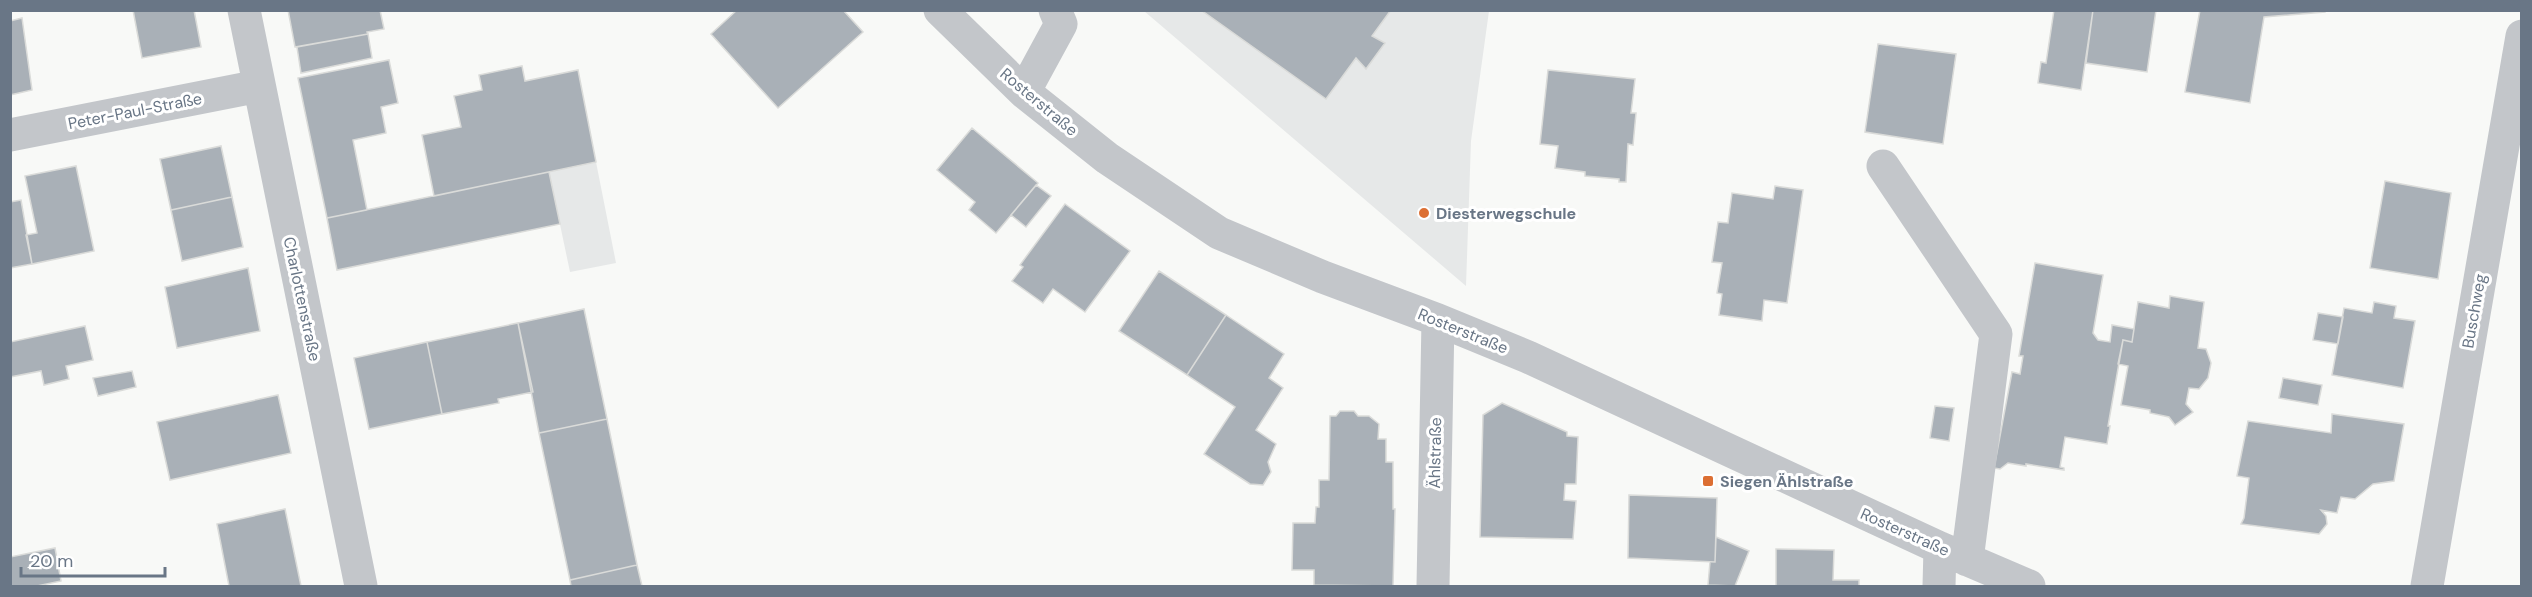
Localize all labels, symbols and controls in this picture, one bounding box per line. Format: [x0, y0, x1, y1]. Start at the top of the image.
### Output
street label: Rosterstraße [996, 63, 1082, 141]
street label: Peter-Paul-Straße [66, 88, 204, 134]
place label: Diesterwegschule [1436, 203, 1576, 224]
marker: Diesterwegschule [1417, 206, 1431, 220]
street label: Charlottenstraße [279, 235, 325, 363]
street label: Buschweg [2457, 272, 2491, 350]
street label: Rosterstraße [1415, 303, 1511, 359]
street label: Ählstraße [1424, 417, 1446, 489]
place label: Siegen Ählstraße [1720, 471, 1854, 492]
marker: Siegen Ählstraße [1701, 474, 1715, 488]
street label: Rosterstraße [1857, 503, 1953, 561]
scale bar [21, 540, 165, 578]
text: 20 m [30, 549, 73, 573]

